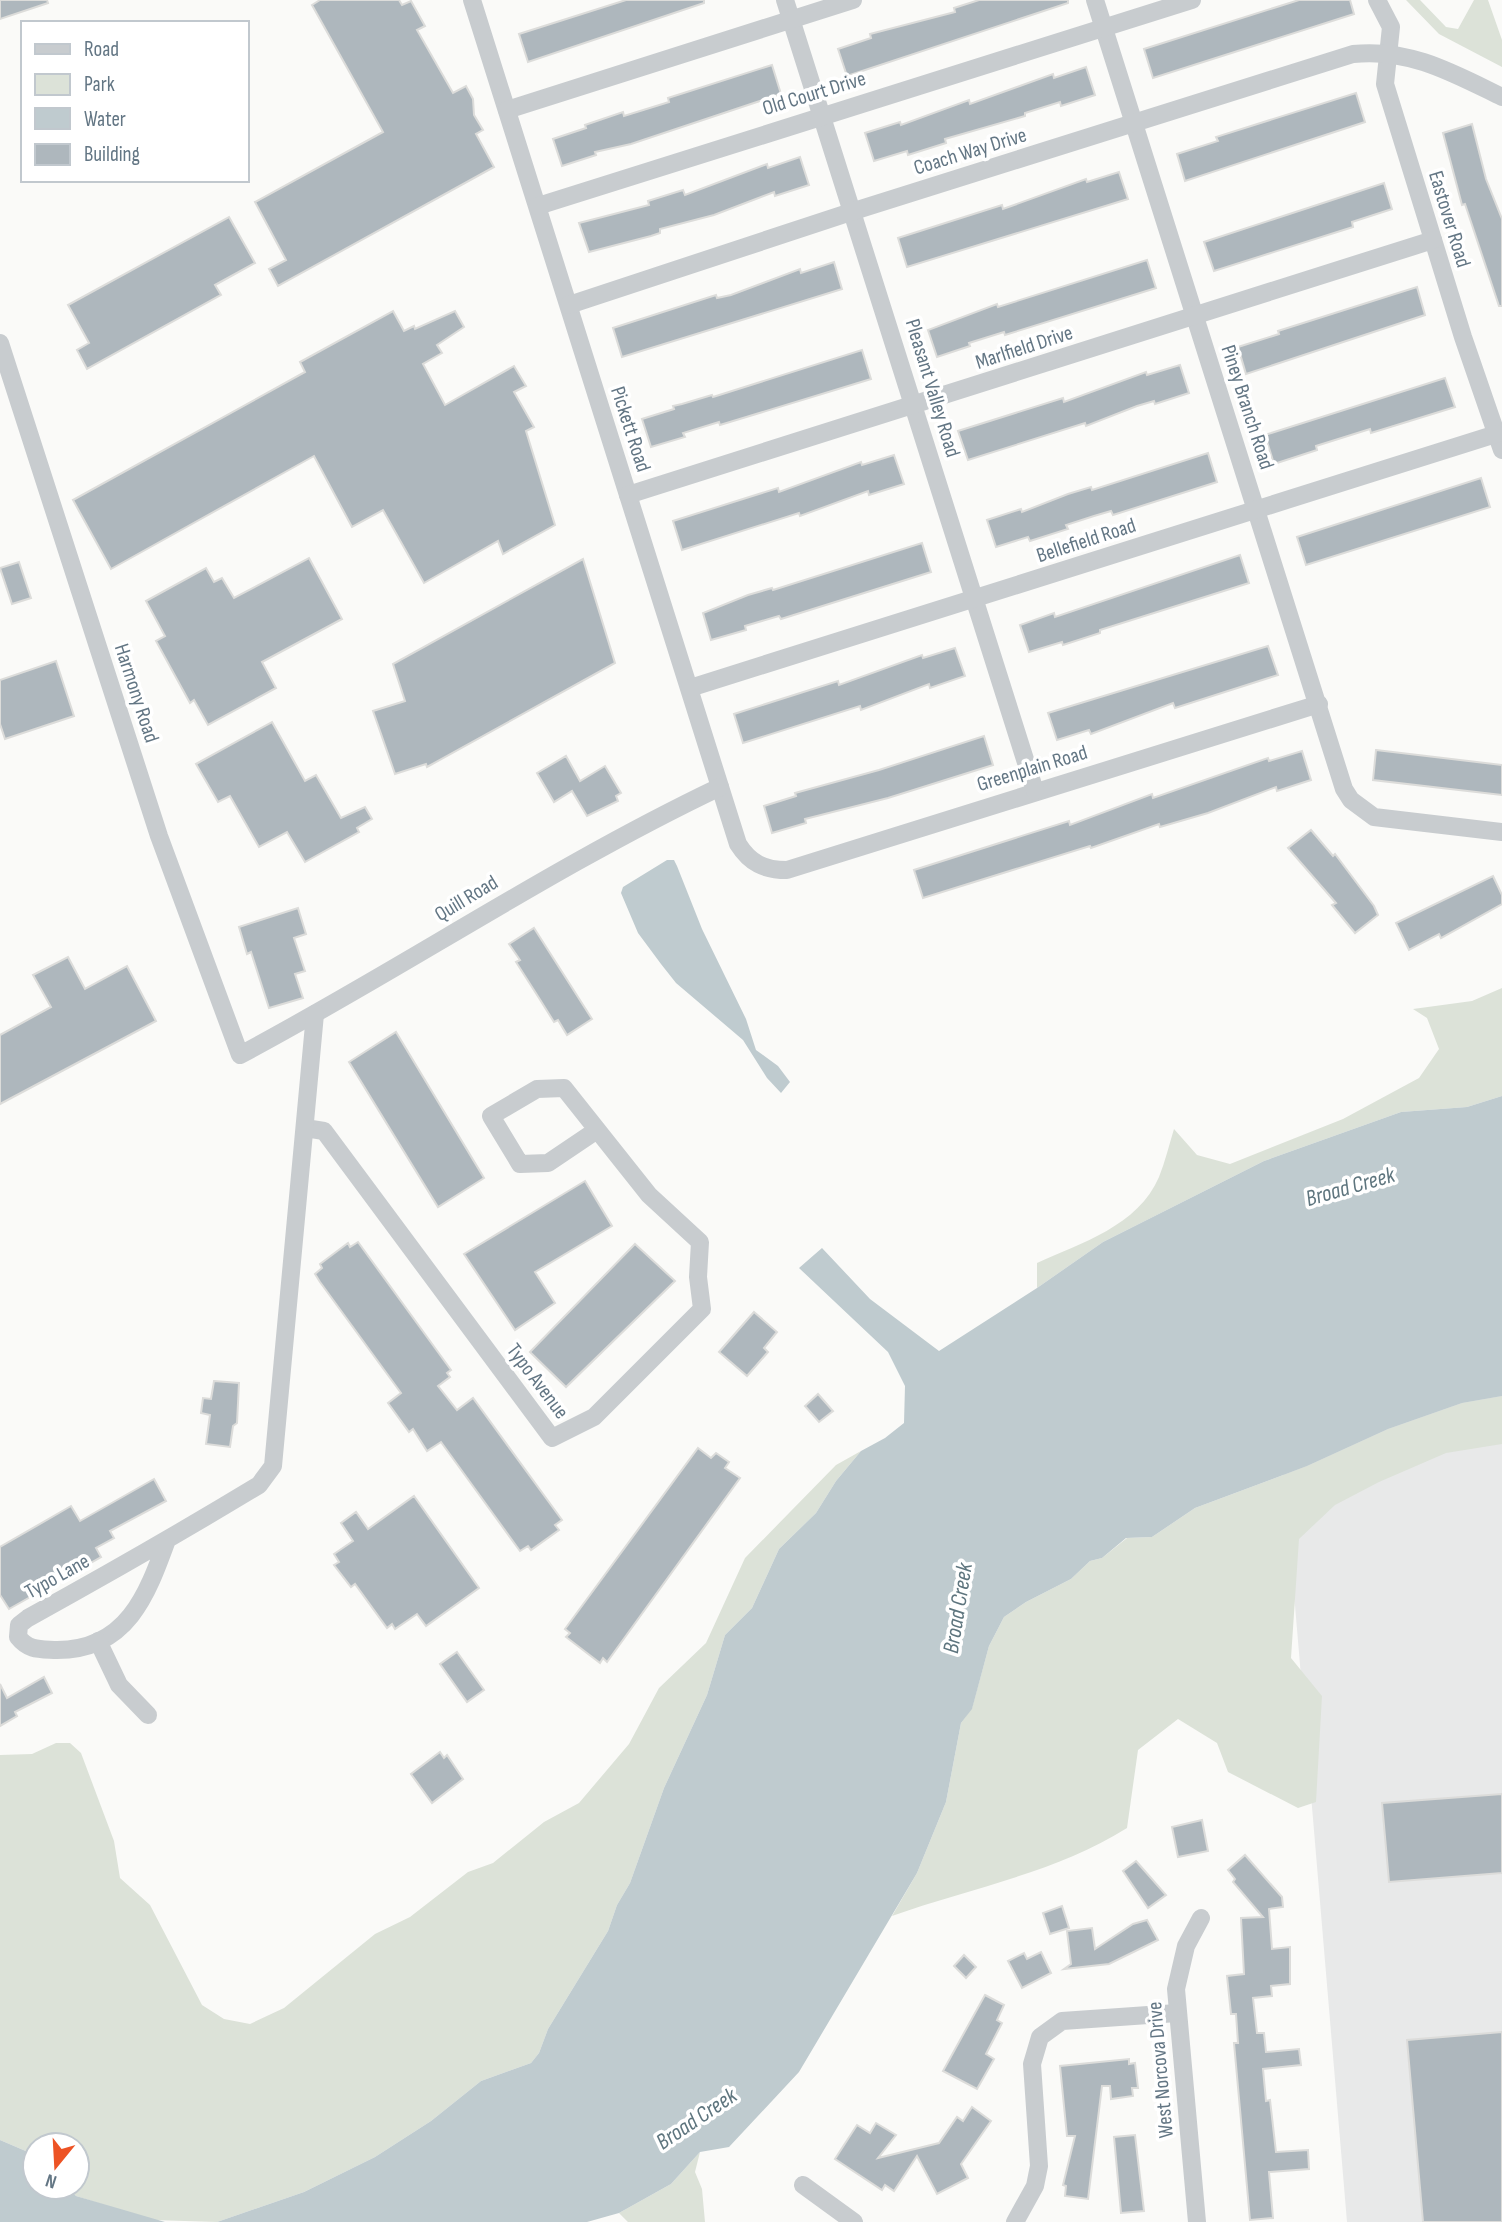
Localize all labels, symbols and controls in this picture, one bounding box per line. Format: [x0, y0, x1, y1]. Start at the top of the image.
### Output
legend [21, 21, 248, 182]
text: Road [84, 37, 119, 62]
street label: Old Court Drive [760, 66, 869, 121]
text: Park [84, 72, 115, 97]
text: Water [84, 107, 126, 132]
street label: Coach Way Drive [911, 122, 1030, 180]
text: Building [84, 142, 140, 167]
street label: Eastover Road [1423, 168, 1476, 270]
street label: Pleasant Valley Road [900, 316, 965, 460]
street label: Marlfield Drive [972, 320, 1076, 375]
street label: Piney Branch Road [1216, 342, 1279, 473]
street label: Pickett Road [605, 383, 656, 475]
street label: Bellefield Road [1033, 513, 1139, 568]
street label: Harmony Road [109, 641, 164, 746]
street label: Greenplain Road [974, 740, 1090, 797]
street label: Quill Road [430, 870, 502, 927]
water label: Broad Creek [1303, 1161, 1399, 1213]
street label: Typo Avenue [501, 1339, 574, 1424]
street label: Typo Lane [21, 1549, 94, 1604]
water label: Broad Creek [937, 1559, 979, 1655]
street label: West Norcova Drive [1142, 2001, 1179, 2139]
water label: Broad Creek [651, 2081, 743, 2156]
north arrow [21, 2131, 91, 2201]
text: N [43, 2168, 60, 2193]

